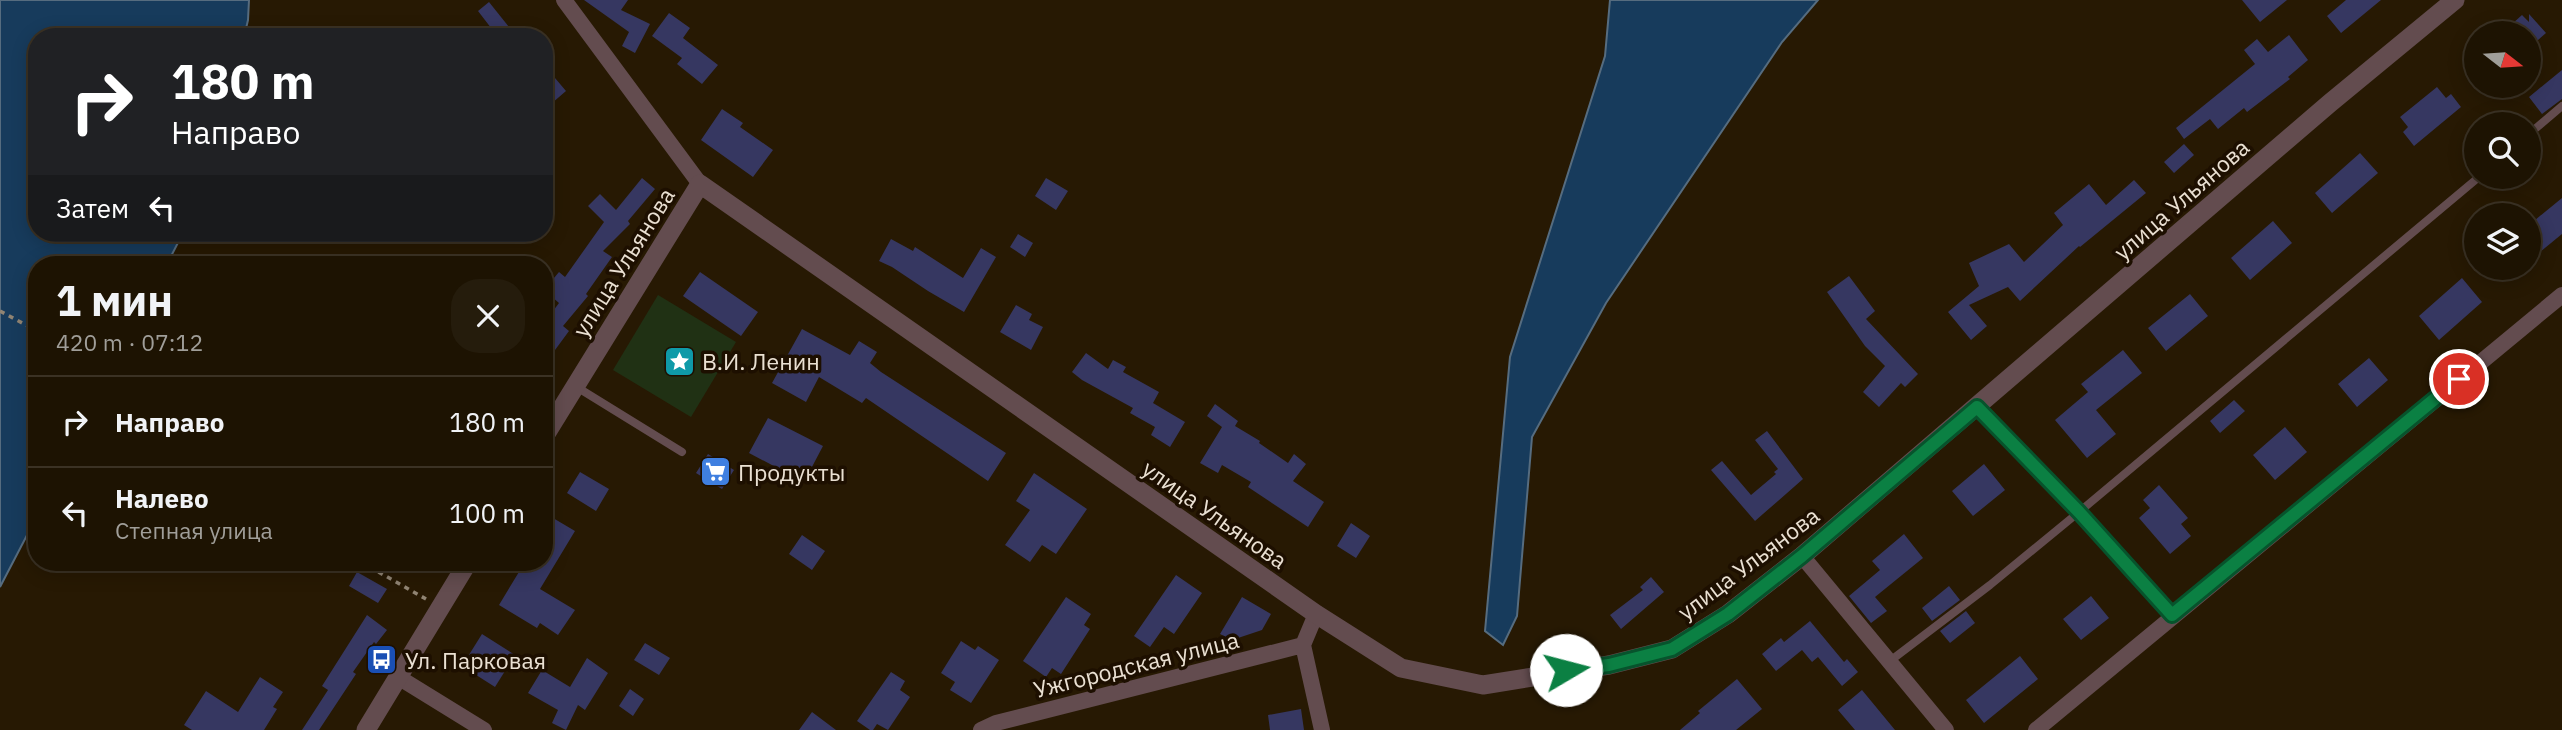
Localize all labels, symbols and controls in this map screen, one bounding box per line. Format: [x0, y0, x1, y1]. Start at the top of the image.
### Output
north arrow [2464, 21, 2541, 98]
map controls [2464, 21, 2541, 280]
text: 180 m [171, 49, 315, 112]
icon: right [56, 56, 147, 147]
text: Направо [171, 111, 300, 153]
button: search [2464, 112, 2541, 189]
street label: улица Ульянова [2107, 132, 2255, 266]
street label: улица Ульянова [565, 182, 681, 342]
icon: left [143, 189, 181, 227]
text: Затем [56, 191, 129, 225]
button: layers [2464, 203, 2541, 280]
text: 1 мин [56, 273, 173, 328]
button: close [451, 279, 525, 353]
text: 420 m · 07:12 [56, 327, 203, 357]
place icon: В.И. Ленин [662, 344, 696, 378]
place label: В.И. Ленин [702, 346, 820, 376]
pin [2429, 349, 2489, 409]
icon: arrive [2440, 360, 2478, 398]
icon: right [56, 403, 94, 441]
text: Направо [115, 405, 224, 439]
text: 180 m [449, 405, 525, 439]
street label: улица Ульянова [1137, 453, 1293, 575]
supermarket icon: Продукты [698, 455, 732, 489]
place label: Продукты [738, 457, 845, 487]
text: Налево [115, 481, 209, 515]
icon: left [56, 494, 94, 532]
text: 100 m [449, 496, 525, 530]
street label: улица Ульянова [1671, 500, 1825, 626]
text: Степная улица [115, 515, 273, 545]
street label: Ужгородская улица [1030, 624, 1242, 704]
position arrow [1529, 633, 1603, 707]
bus stop icon: Ул. Парковая [365, 643, 399, 677]
place label: Ул. Парковая [405, 645, 546, 675]

